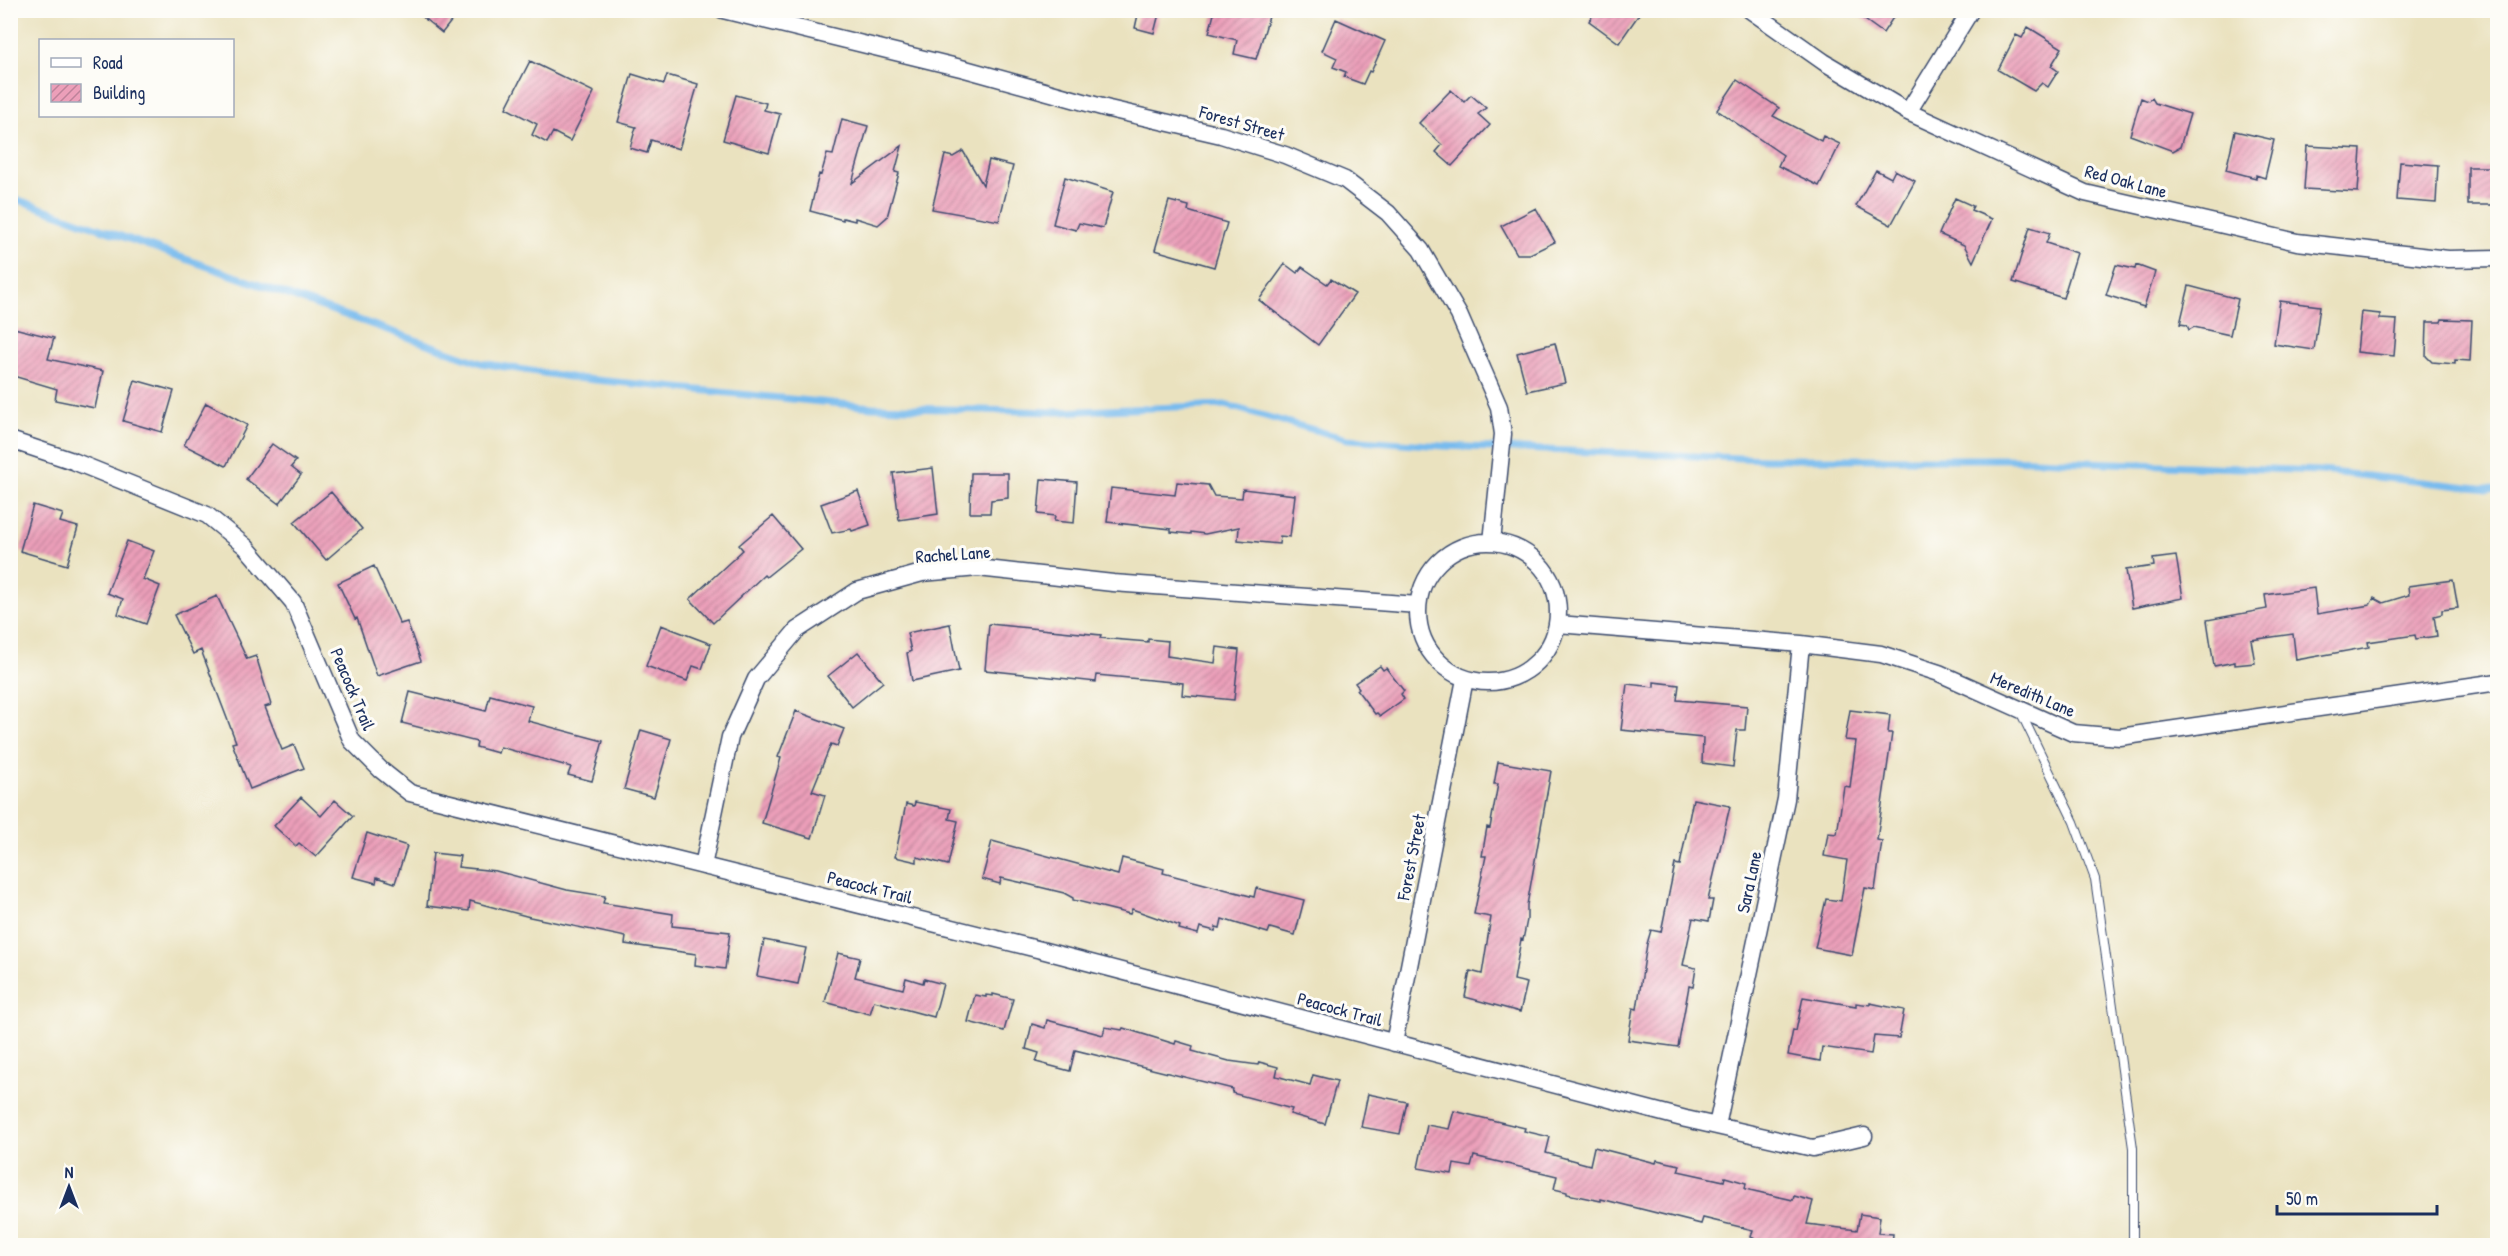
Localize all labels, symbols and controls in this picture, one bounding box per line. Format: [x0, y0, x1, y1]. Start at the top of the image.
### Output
legend [39, 39, 234, 117]
text: Road [93, 50, 123, 75]
text: Building [93, 80, 145, 105]
street label: Forest Street [1196, 99, 1288, 147]
street label: Red Oak Lane [2082, 158, 2170, 204]
street label: Rachel Lane [915, 539, 991, 569]
street label: Peacock Trail [325, 644, 382, 734]
street label: Meredith Lane [1987, 665, 2079, 723]
street label: Forest Street [1390, 811, 1432, 903]
street label: Sara Lane [1730, 849, 1768, 915]
street label: Peacock Trail [825, 864, 915, 910]
street label: Peacock Trail [1295, 986, 1385, 1032]
north arrow [39, 1157, 99, 1217]
text: N [65, 1161, 74, 1183]
scale bar [2277, 1178, 2438, 1216]
text: 50 m [2286, 1186, 2318, 1211]

